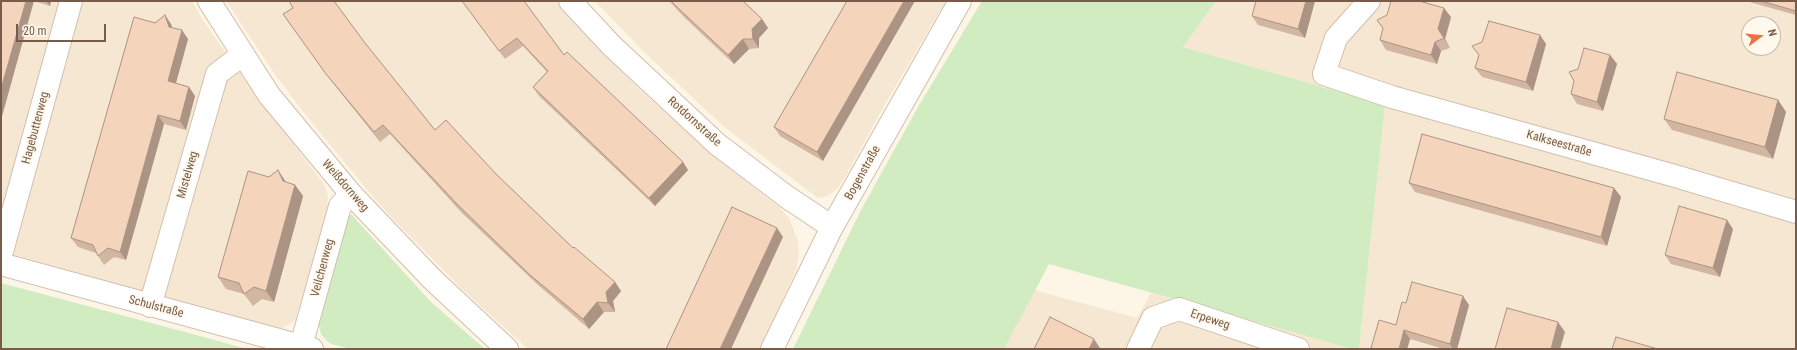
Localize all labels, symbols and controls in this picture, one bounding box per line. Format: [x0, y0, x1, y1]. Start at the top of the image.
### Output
scale bar [18, 16, 108, 42]
north arrow [1741, 16, 1781, 56]
text: 20 m [23, 24, 47, 38]
text: N [1765, 28, 1779, 38]
street label: Hagebuttenweg [19, 90, 53, 166]
street label: Rotdornstraße [664, 94, 724, 150]
street label: Kalkseestraße [1525, 128, 1593, 160]
street label: Bogenstraße [842, 143, 884, 203]
street label: Mistelweg [174, 150, 202, 200]
street label: Weißdornweg [318, 157, 372, 215]
street label: Veilchenweg [308, 237, 338, 299]
street label: Schulstraße [127, 293, 185, 321]
street label: Erpeweg [1189, 307, 1231, 333]

